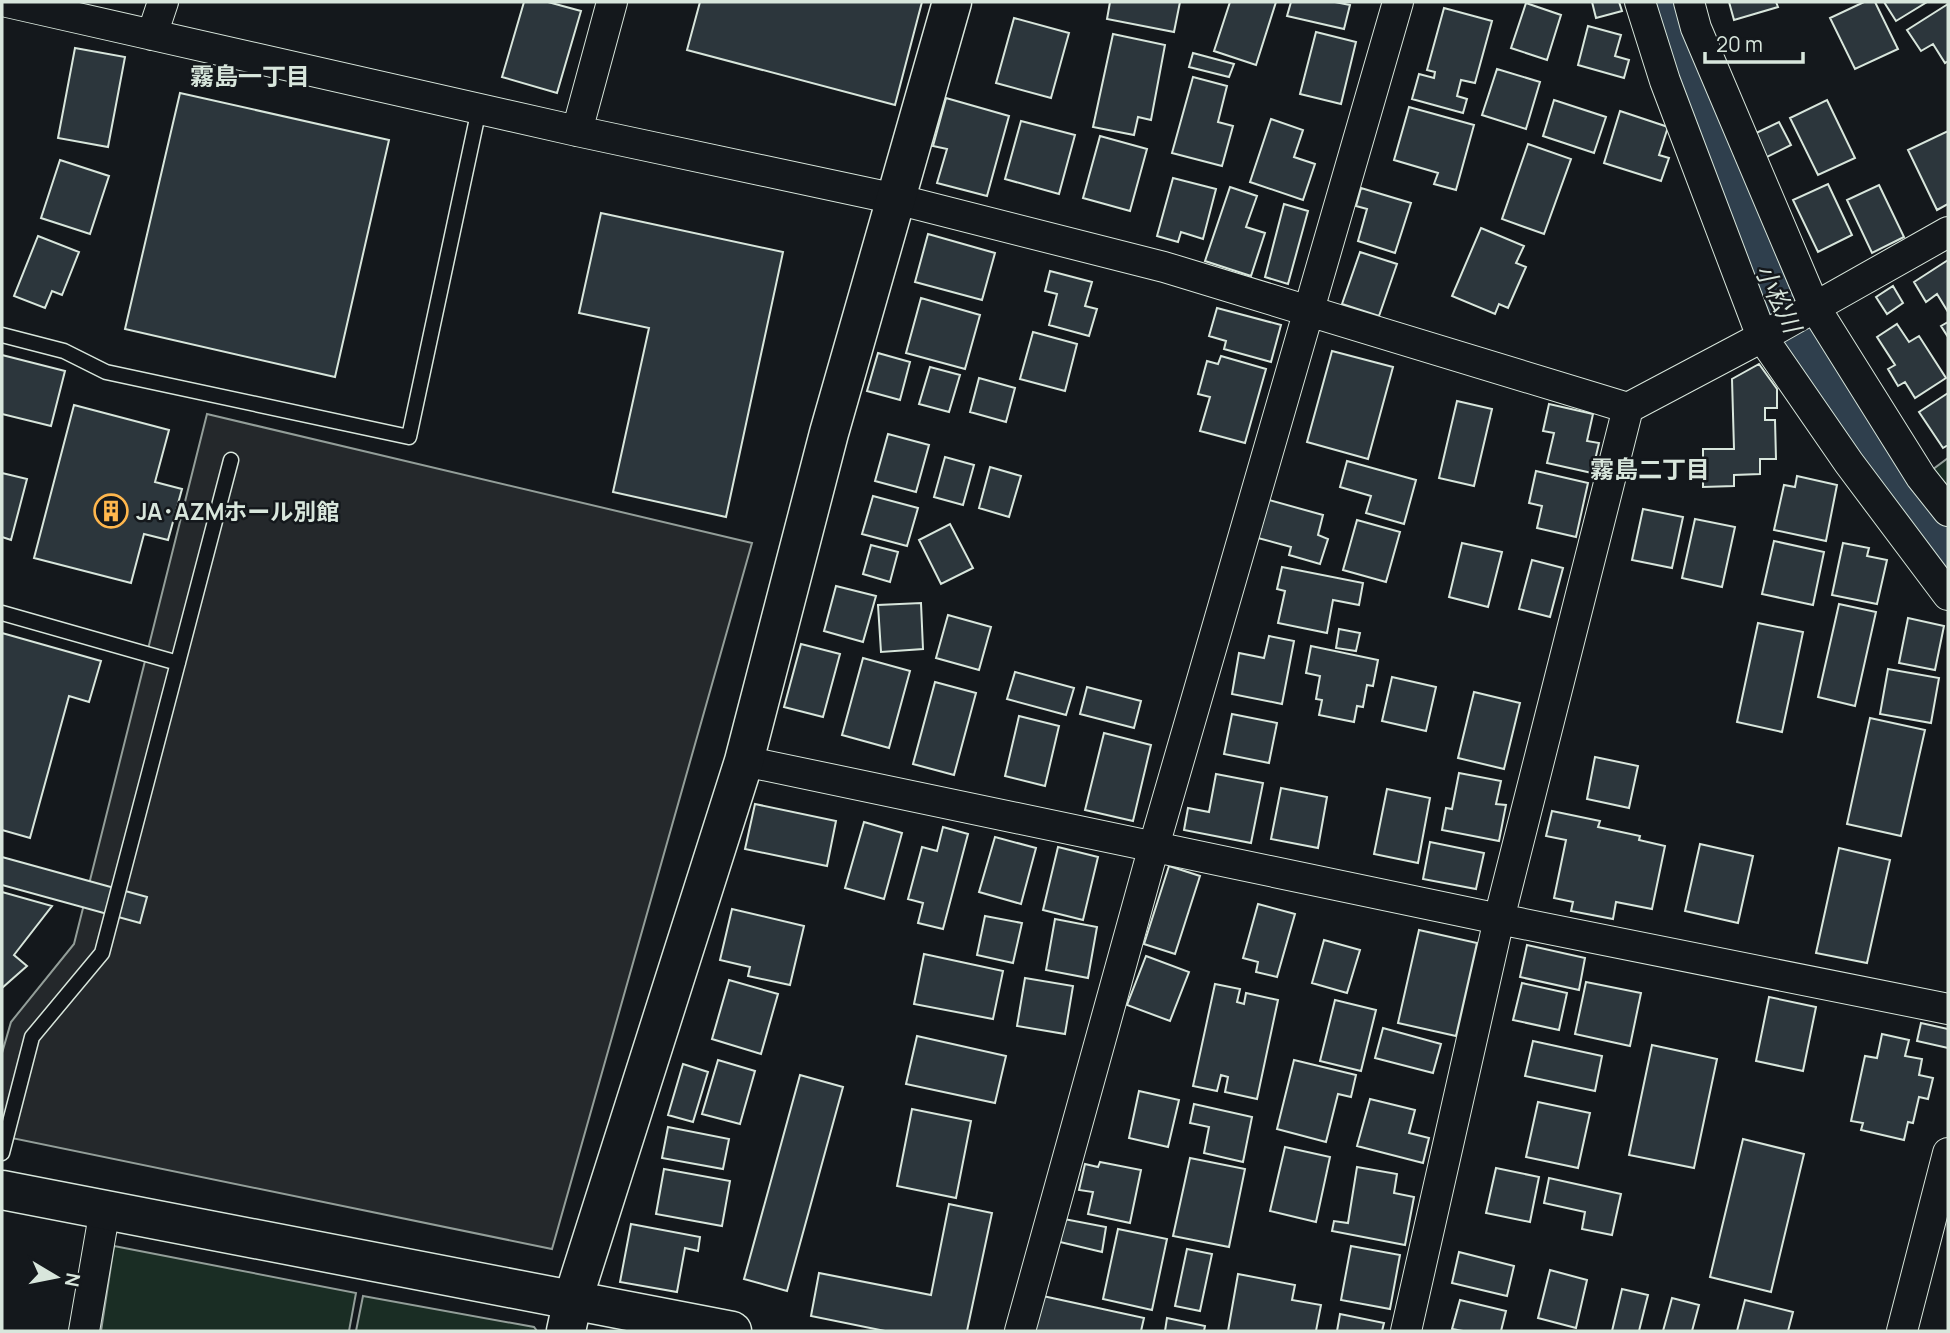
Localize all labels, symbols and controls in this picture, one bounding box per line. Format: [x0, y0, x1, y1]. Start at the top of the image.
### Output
scale bar [1705, 21, 1803, 65]
text: 20 m [1716, 30, 1763, 58]
district label: 霧島一丁目 [190, 59, 310, 92]
water label: 小松川 [1748, 258, 1811, 340]
district label: 霧島二丁目 [1590, 452, 1710, 485]
building icon: JA･AZMホール別館 [92, 492, 130, 530]
place label: JA･AZMホール別館 [136, 495, 339, 527]
north arrow [21, 1242, 91, 1312]
text: N [59, 1271, 87, 1289]

